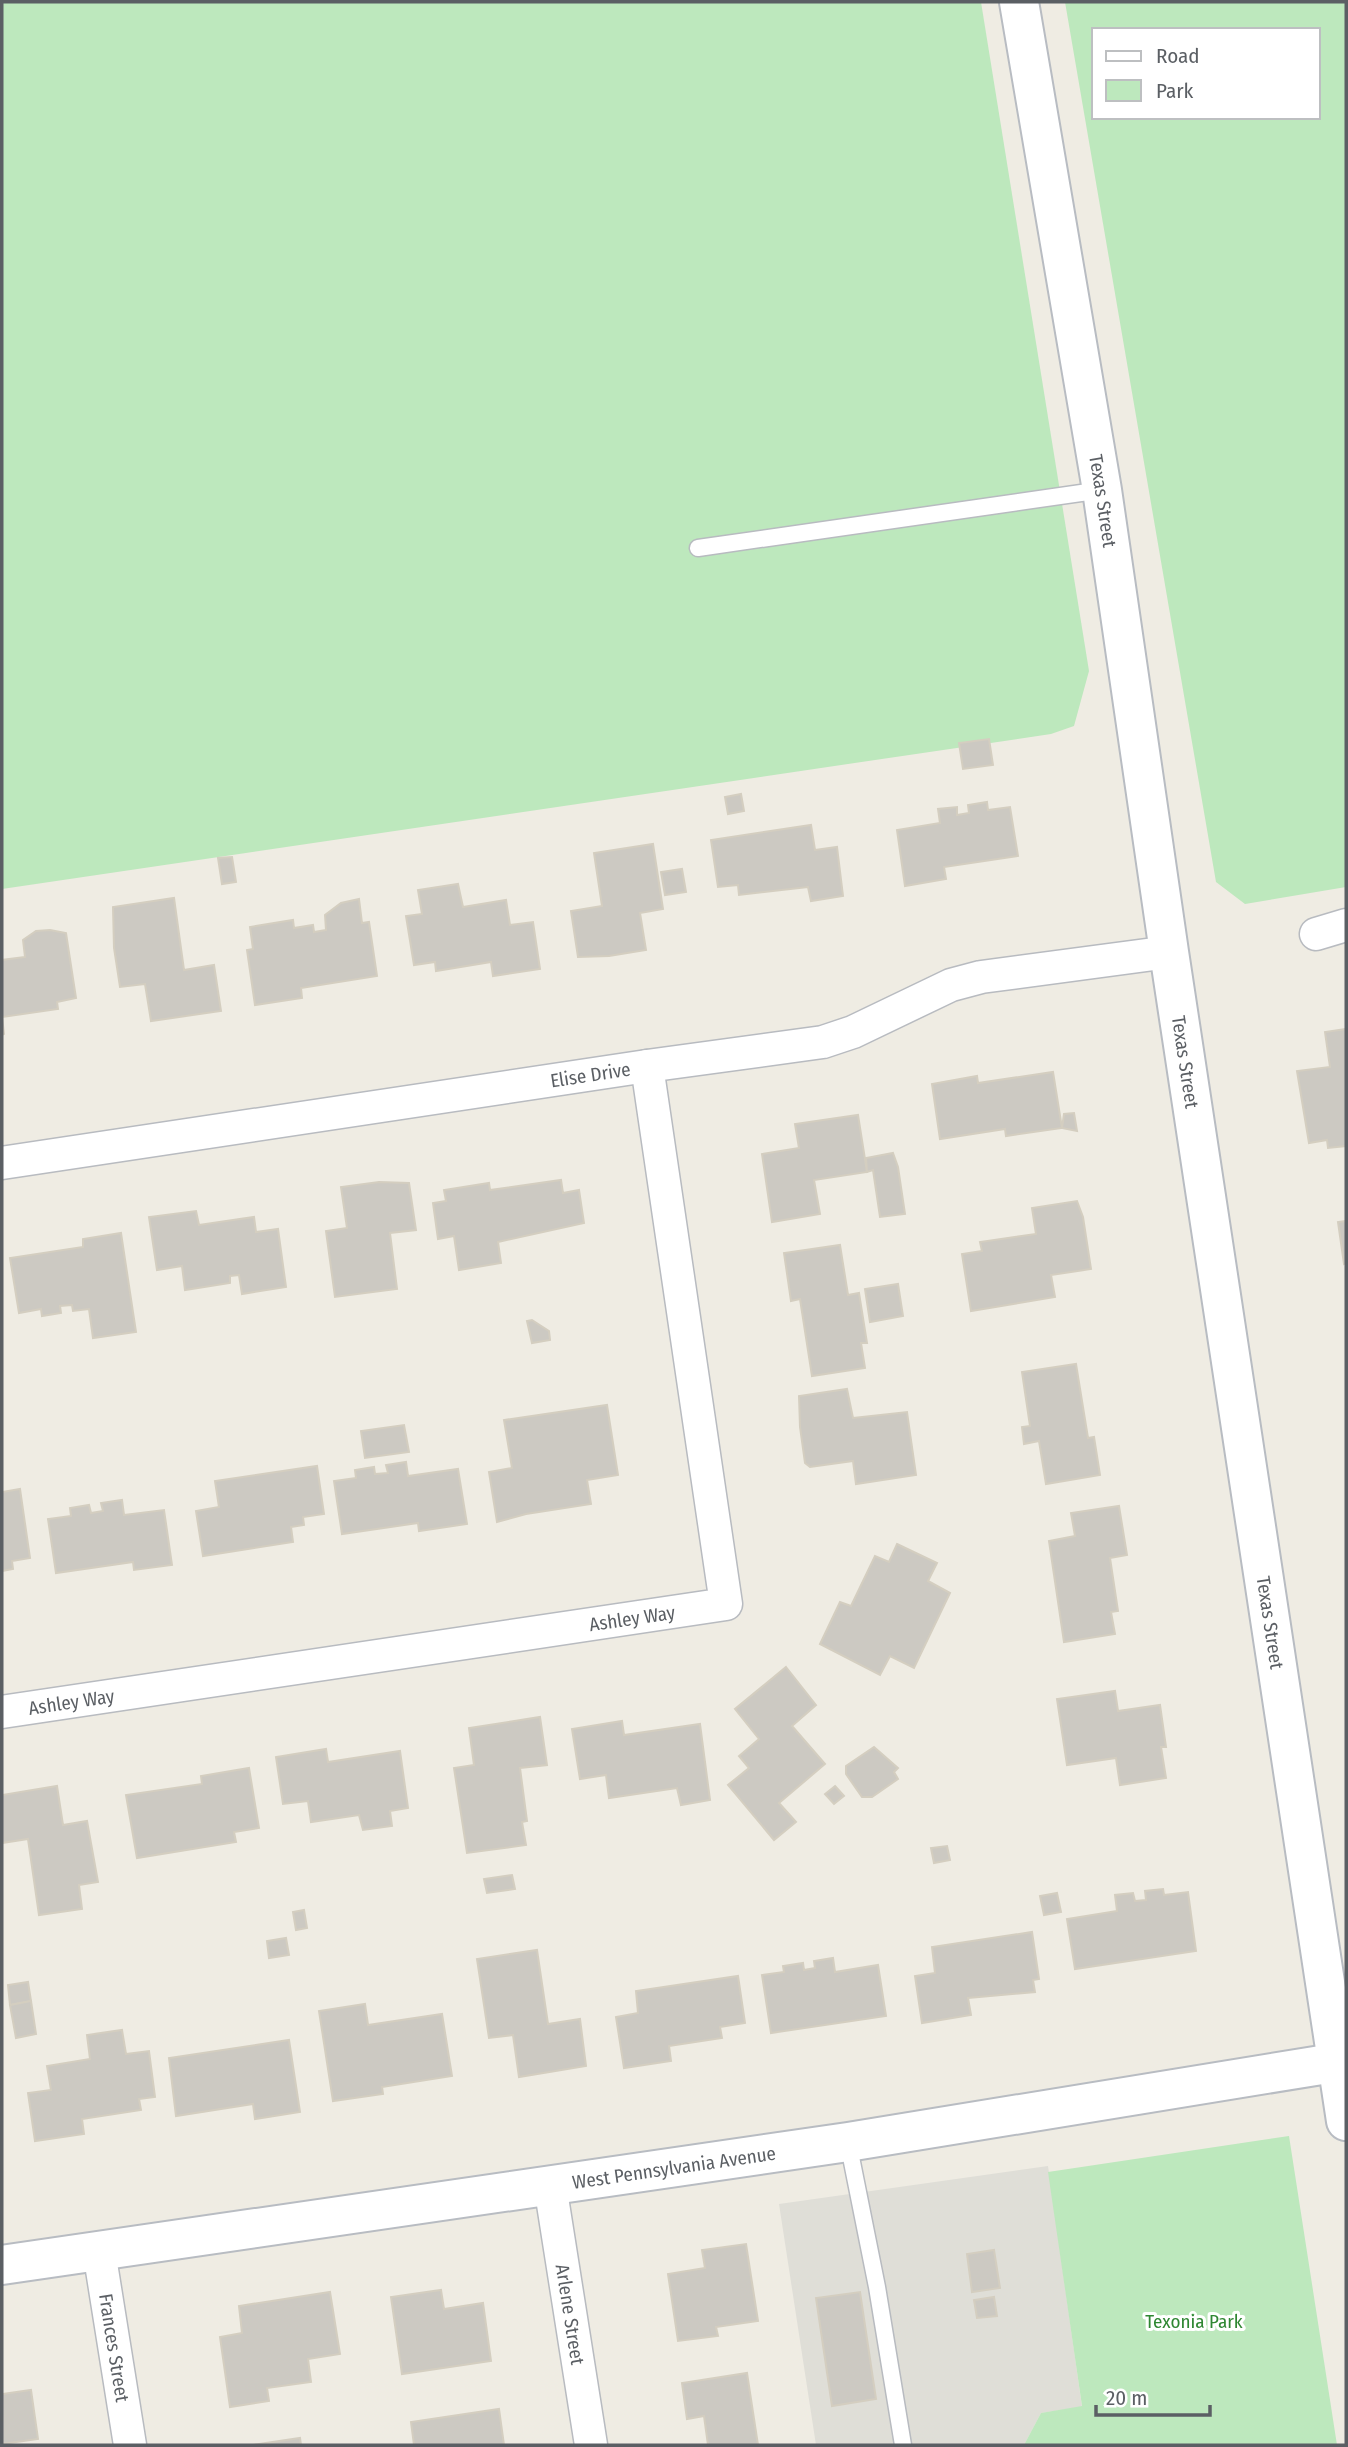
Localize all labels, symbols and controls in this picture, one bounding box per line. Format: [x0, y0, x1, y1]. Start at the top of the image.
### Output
legend [1092, 28, 1320, 119]
text: Road [1156, 43, 1200, 69]
text: Park [1156, 78, 1194, 104]
street label: Texas Street [1085, 453, 1122, 550]
street label: Texas Street [1167, 1014, 1204, 1111]
street label: Elise Drive [549, 1057, 632, 1092]
street label: Texas Street [1252, 1575, 1289, 1671]
street label: Ashley Way [588, 1600, 677, 1636]
street label: Ashley Way [27, 1684, 116, 1719]
street label: West Pennsylvania Avenue [571, 2141, 777, 2193]
street label: Arlene Street [551, 2262, 590, 2367]
street label: Frances Street [94, 2292, 135, 2404]
park label: Texonia Park [1145, 2310, 1243, 2333]
scale bar [1096, 2374, 1210, 2418]
text: 20 m [1106, 2385, 1147, 2411]

